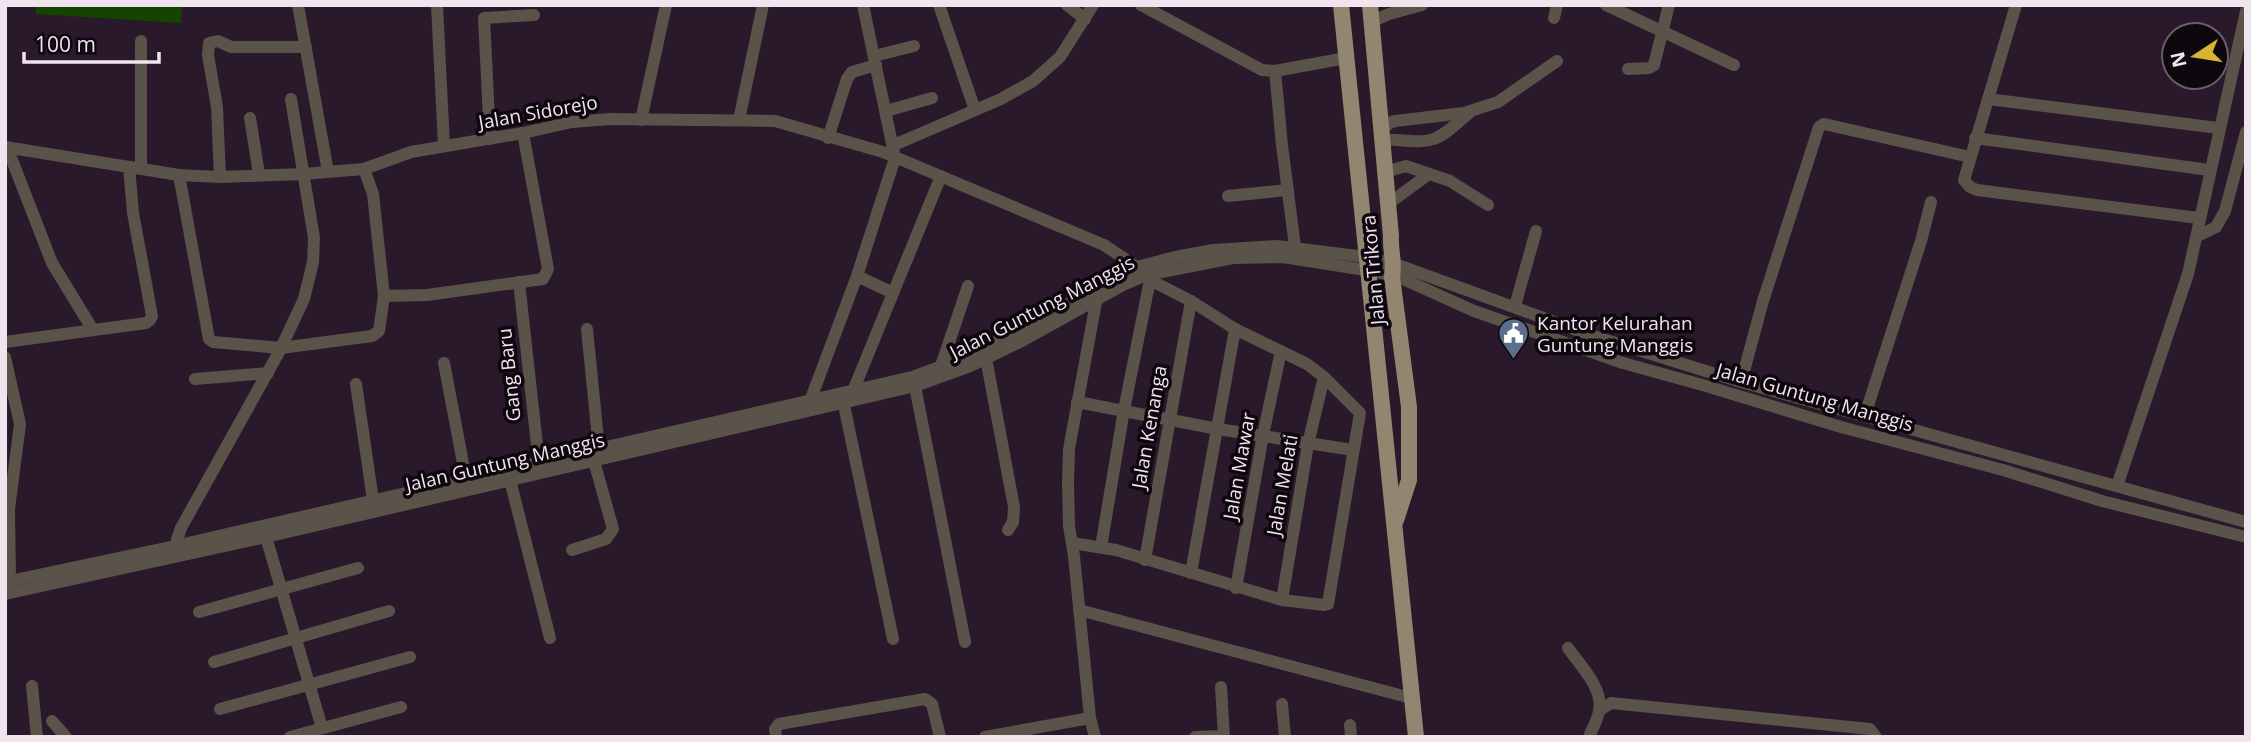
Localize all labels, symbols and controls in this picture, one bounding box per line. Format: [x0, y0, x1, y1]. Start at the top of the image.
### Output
scale bar [24, 21, 159, 65]
north arrow [2160, 21, 2230, 91]
text: 100 m [35, 30, 96, 58]
text: N [2164, 49, 2193, 70]
street label: Jalan Sidorejo [474, 89, 600, 136]
street label: Jalan Trikora [1355, 214, 1391, 328]
street label: Jalan Guntung Manggis [944, 249, 1139, 366]
place label: Kantor Kelurahan Guntung Manggis [1537, 310, 1693, 358]
public building icon: Kantor Kelurahan Guntung Manggis [1497, 317, 1531, 361]
street label: Gang Baru [491, 327, 527, 423]
street label: Jalan Guntung Manggis [1712, 356, 1917, 438]
street label: Jalan Kenanga [1125, 363, 1173, 493]
street label: Jalan Mawar [1216, 410, 1261, 524]
street label: Jalan Guntung Manggis [401, 426, 607, 498]
street label: Jalan Melati [1260, 432, 1304, 540]

